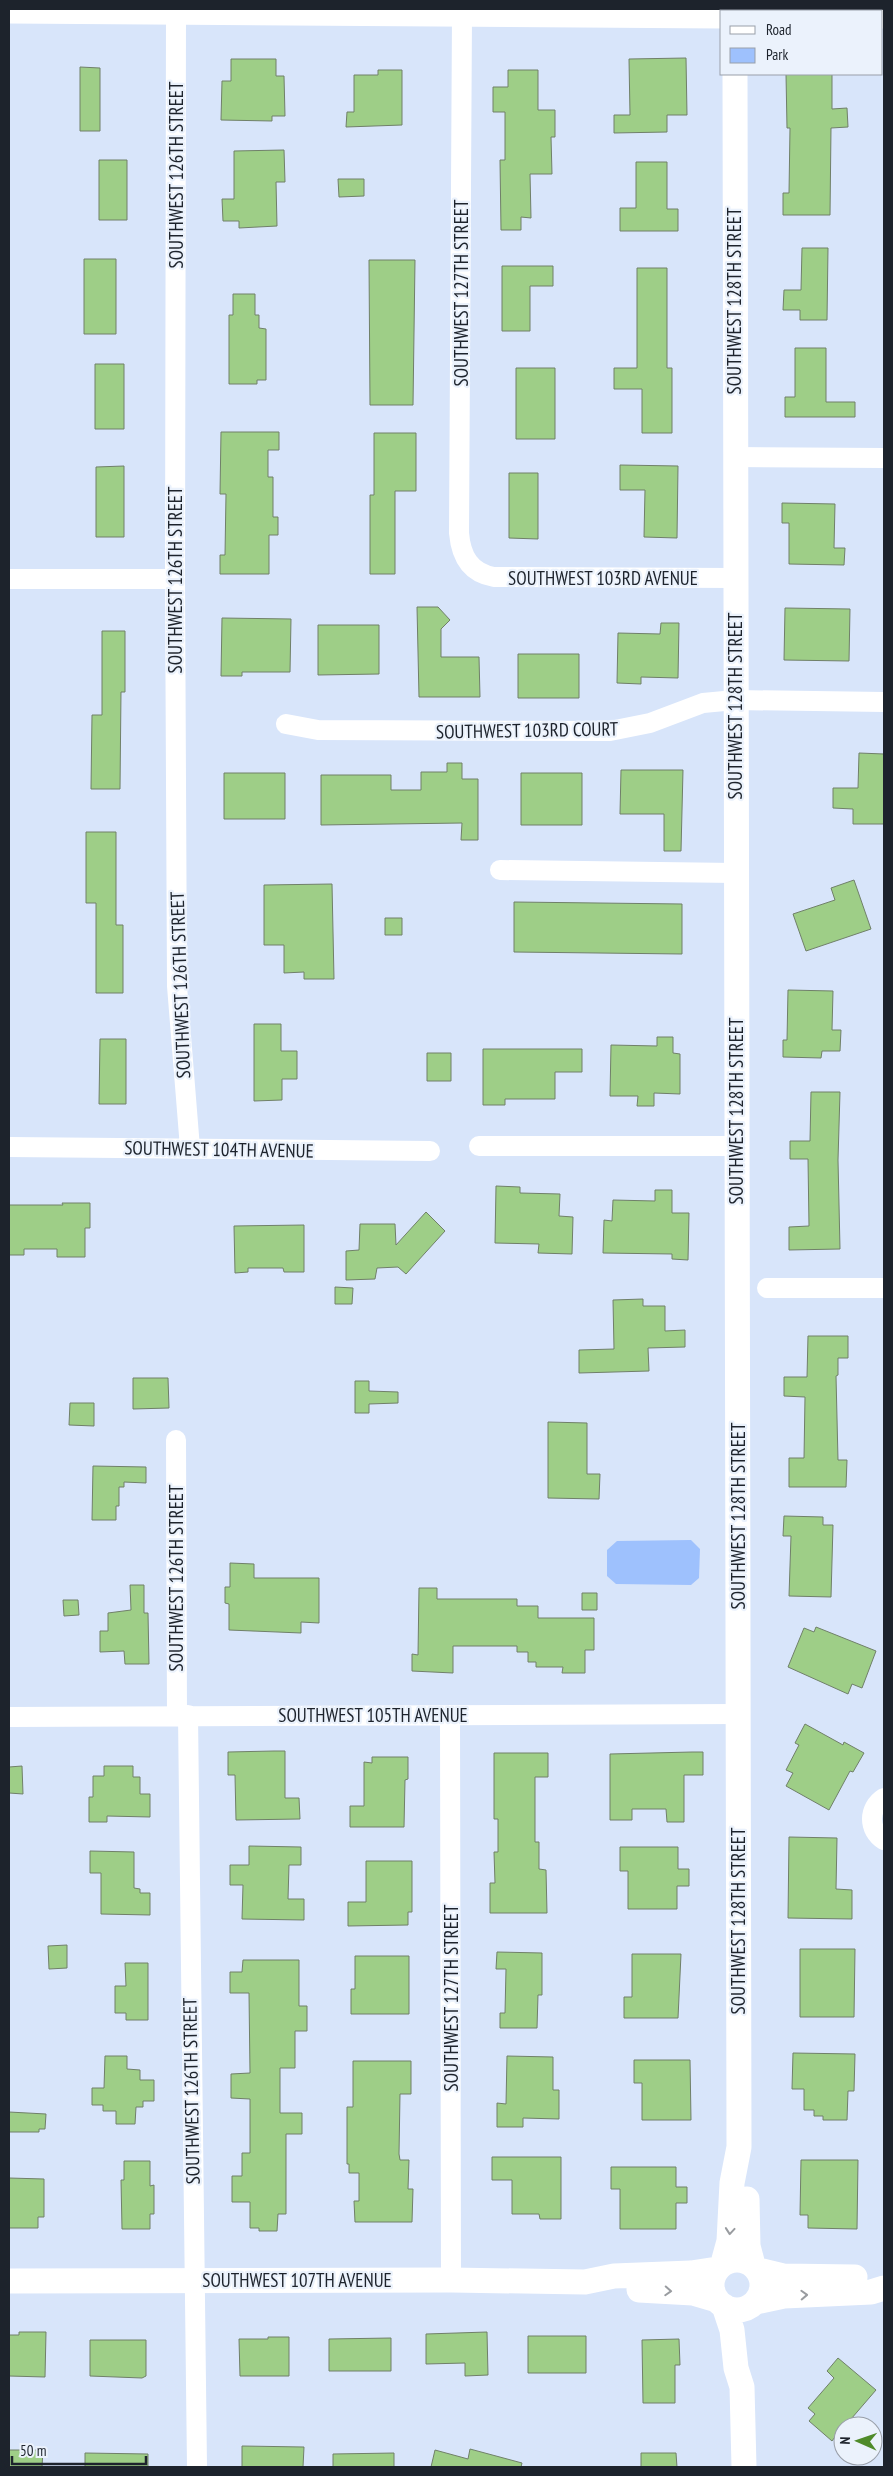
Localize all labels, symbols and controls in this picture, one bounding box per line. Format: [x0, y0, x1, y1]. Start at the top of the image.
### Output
legend [720, 10, 883, 75]
text: Road [766, 20, 792, 39]
text: Park [766, 45, 788, 64]
street label: SOUTHWEST 126TH STREET [164, 81, 188, 269]
street label: SOUTHWEST 127TH STREET [449, 199, 473, 387]
street label: SOUTHWEST 128TH STREET [722, 207, 746, 395]
street label: SOUTHWEST 126TH STREET [163, 486, 187, 674]
street label: SOUTHWEST 103RD AVENUE [508, 566, 698, 590]
street label: SOUTHWEST 128TH STREET [723, 612, 747, 800]
street label: SOUTHWEST 103RD COURT [436, 716, 619, 744]
street label: SOUTHWEST 126TH STREET [165, 891, 195, 1079]
street label: SOUTHWEST 128TH STREET [724, 1017, 748, 1205]
street label: SOUTHWEST 104TH AVENUE [124, 1135, 314, 1163]
street label: SOUTHWEST 128TH STREET [726, 1422, 750, 1610]
street label: SOUTHWEST 126TH STREET [164, 1484, 188, 1672]
street label: SOUTHWEST 105TH AVENUE [278, 1703, 468, 1727]
street label: SOUTHWEST 128TH STREET [726, 1827, 750, 2015]
street label: SOUTHWEST 127TH STREET [439, 1904, 463, 2092]
street label: SOUTHWEST 126TH STREET [177, 1997, 205, 2185]
one-way arrow [724, 2227, 735, 2235]
street label: SOUTHWEST 107TH AVENUE [202, 2268, 392, 2292]
one-way arrow [664, 2286, 672, 2297]
one-way arrow [800, 2289, 808, 2300]
north arrow [833, 2416, 883, 2466]
scale bar [12, 2434, 146, 2466]
text: N [836, 2436, 854, 2445]
text: 50 m [20, 2441, 46, 2460]

